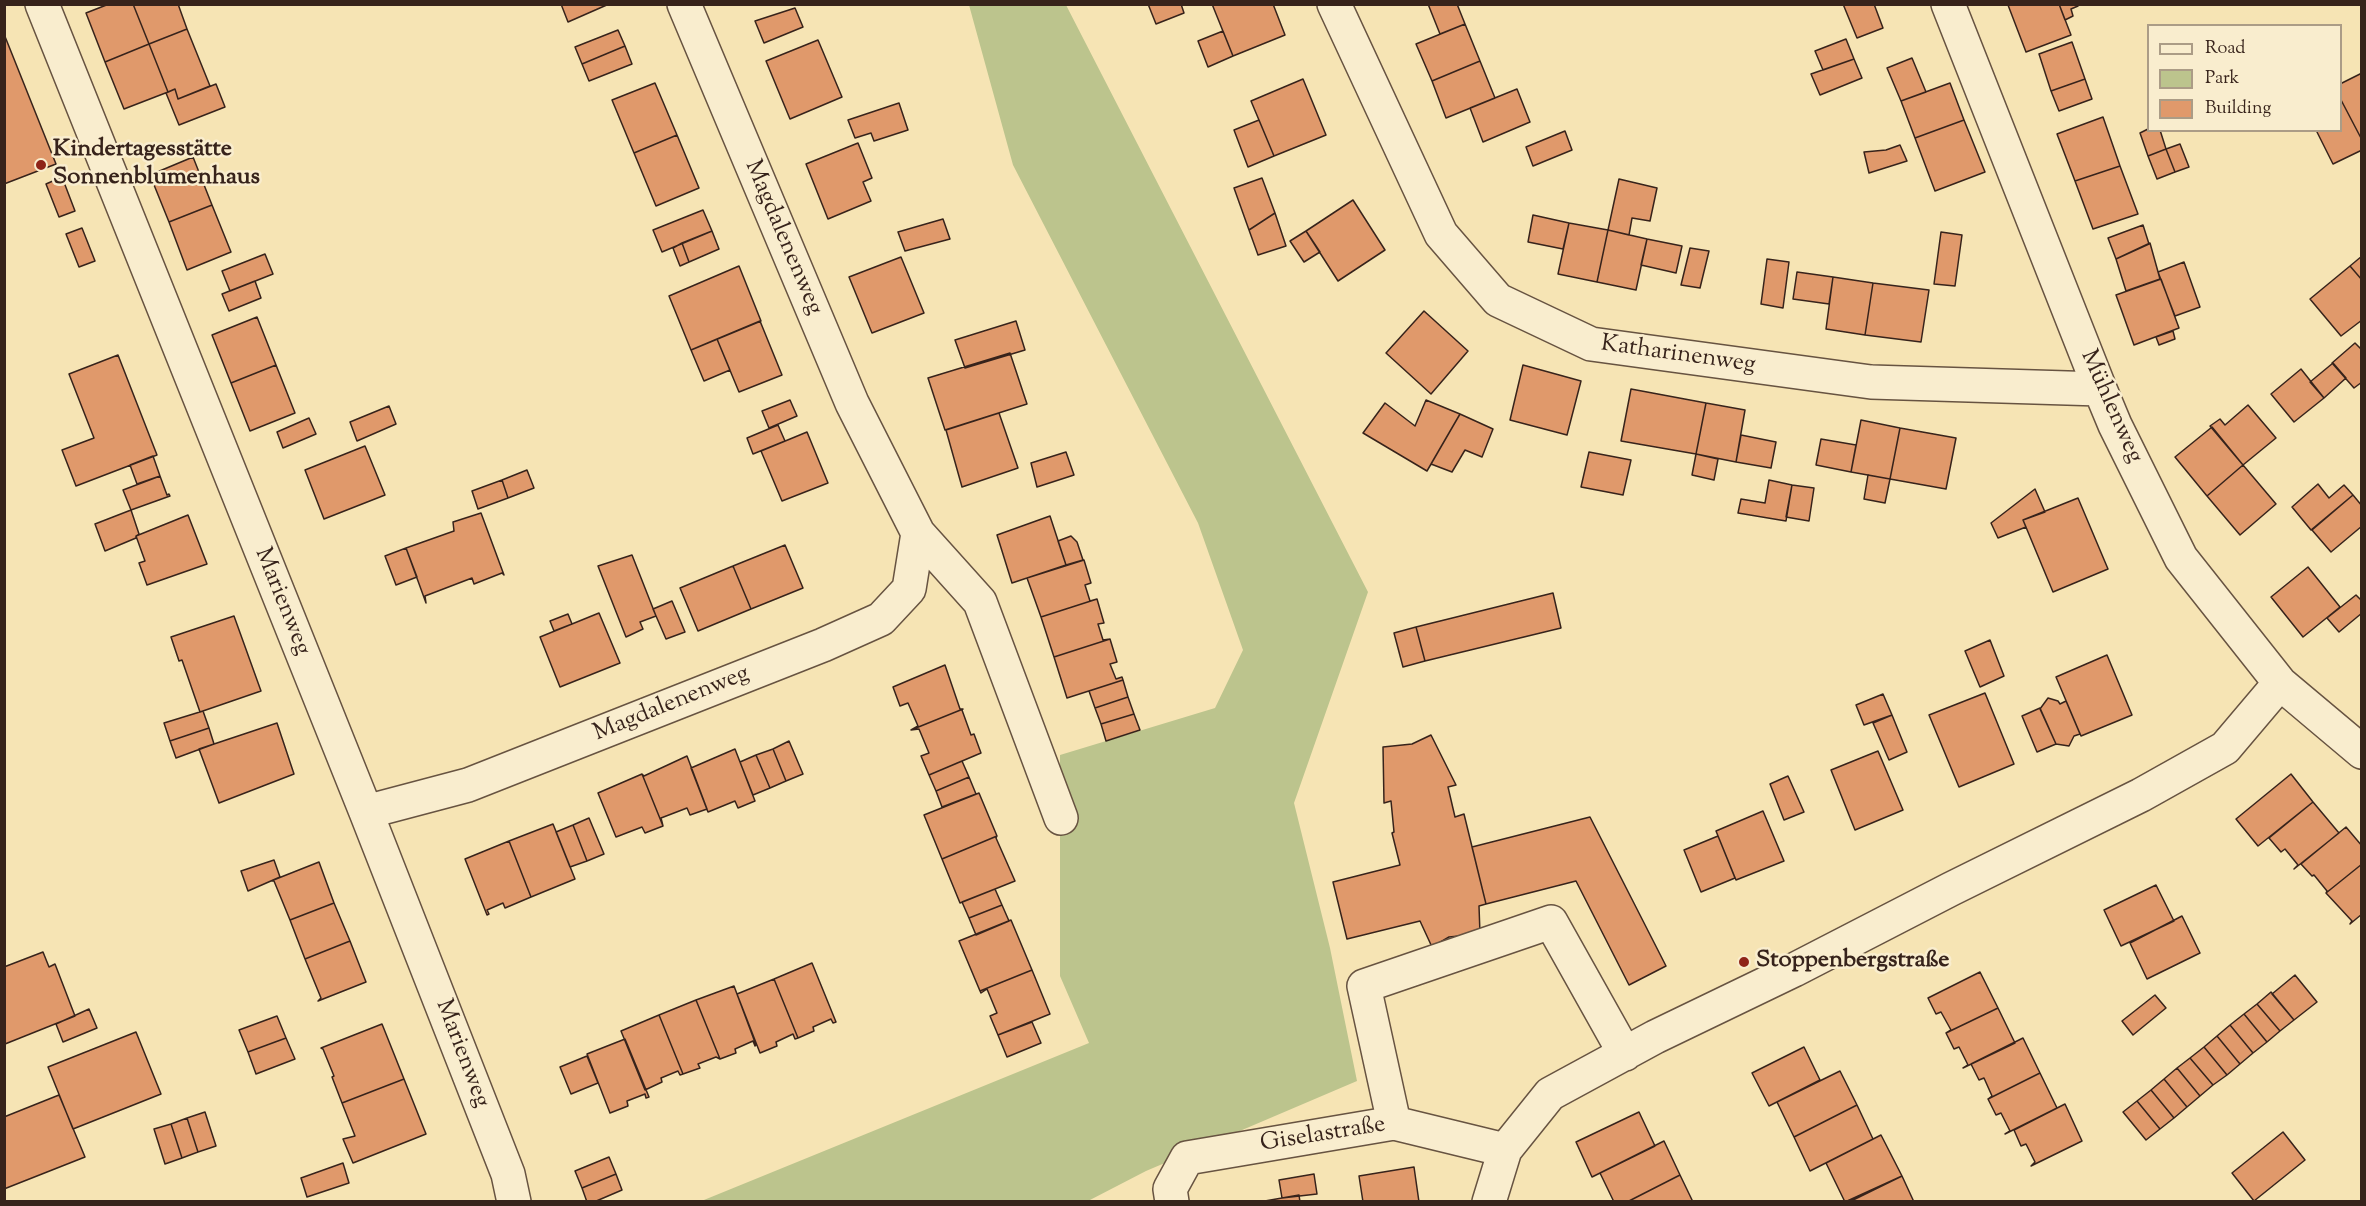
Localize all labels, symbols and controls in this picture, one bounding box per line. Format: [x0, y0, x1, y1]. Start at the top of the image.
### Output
legend [2147, 24, 2342, 132]
text: Road [2205, 36, 2245, 62]
text: Park [2205, 66, 2239, 92]
text: Building [2205, 96, 2271, 122]
place label: Kindertagesstätte Sonnenblumenhaus [53, 137, 260, 193]
street label: Magdalenenweg [736, 156, 828, 320]
marker: Kindertagesstätte Sonnenblumenhaus [34, 158, 48, 172]
street label: Katharinenweg [1599, 331, 1757, 381]
street label: Mühlenweg [2072, 346, 2148, 468]
street label: Marienweg [246, 544, 316, 660]
street label: Magdalenenweg [590, 661, 754, 749]
place label: Stoppenbergstraße [1756, 948, 1949, 976]
marker: Stoppenbergstraße [1737, 955, 1751, 969]
street label: Marienweg [427, 996, 495, 1112]
street label: Giselastraße [1258, 1112, 1388, 1160]

